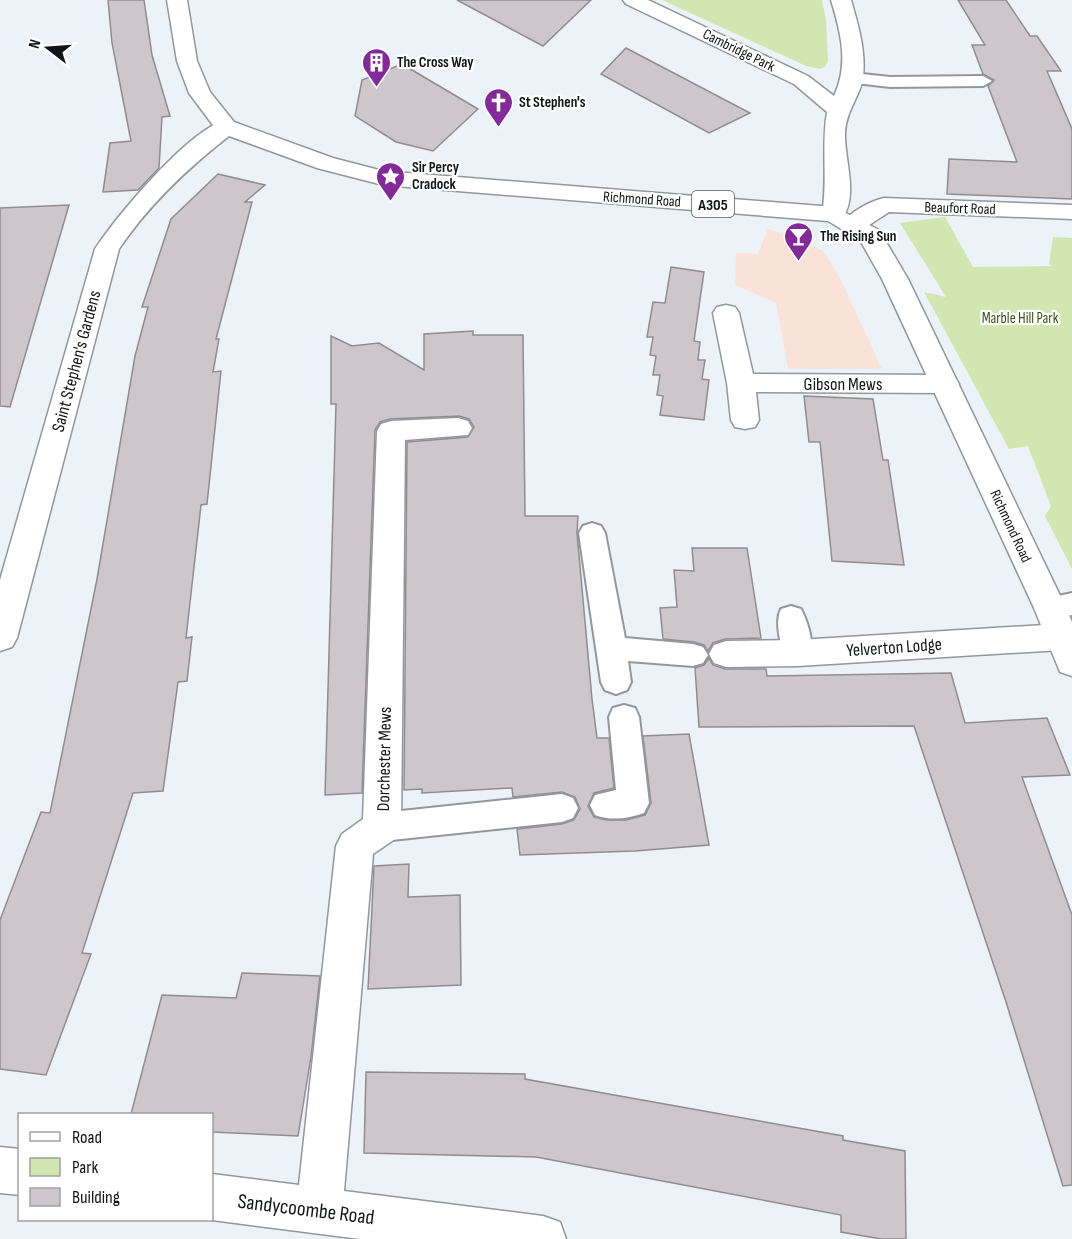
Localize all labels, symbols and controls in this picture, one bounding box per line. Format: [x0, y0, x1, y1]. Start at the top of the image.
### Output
north arrow [18, 18, 78, 78]
street label: Cambridge Park [699, 25, 778, 76]
text: N [25, 37, 45, 51]
building icon: The Cross Way [360, 46, 392, 88]
place label: The Cross Way [397, 53, 474, 72]
church icon: St Stephen's [482, 86, 514, 128]
place label: St Stephen's [519, 93, 586, 112]
place label: Sir Percy Cradock [412, 158, 460, 194]
place icon: Sir Percy Cradock [375, 160, 407, 202]
street label: Richmond Road [602, 187, 682, 212]
road number: A305 [692, 191, 734, 217]
street label: Beaufort Road [924, 198, 996, 219]
bar icon: The Rising Sun [783, 220, 815, 262]
place label: The Rising Sun [820, 227, 896, 246]
street label: Saint Stephen's Gardens [47, 288, 105, 434]
park label: Marble Hill Park [982, 309, 1059, 328]
street label: Gibson Mews [804, 374, 882, 395]
street label: Richmond Road [985, 487, 1036, 566]
street label: Yelverton Lodge [846, 634, 943, 661]
street label: Dorchester Mews [373, 706, 396, 812]
legend [18, 1113, 213, 1221]
text: Road [72, 1127, 102, 1148]
text: Park [72, 1157, 98, 1178]
text: Building [72, 1187, 120, 1208]
street label: Sandycoombe Road [236, 1189, 376, 1230]

